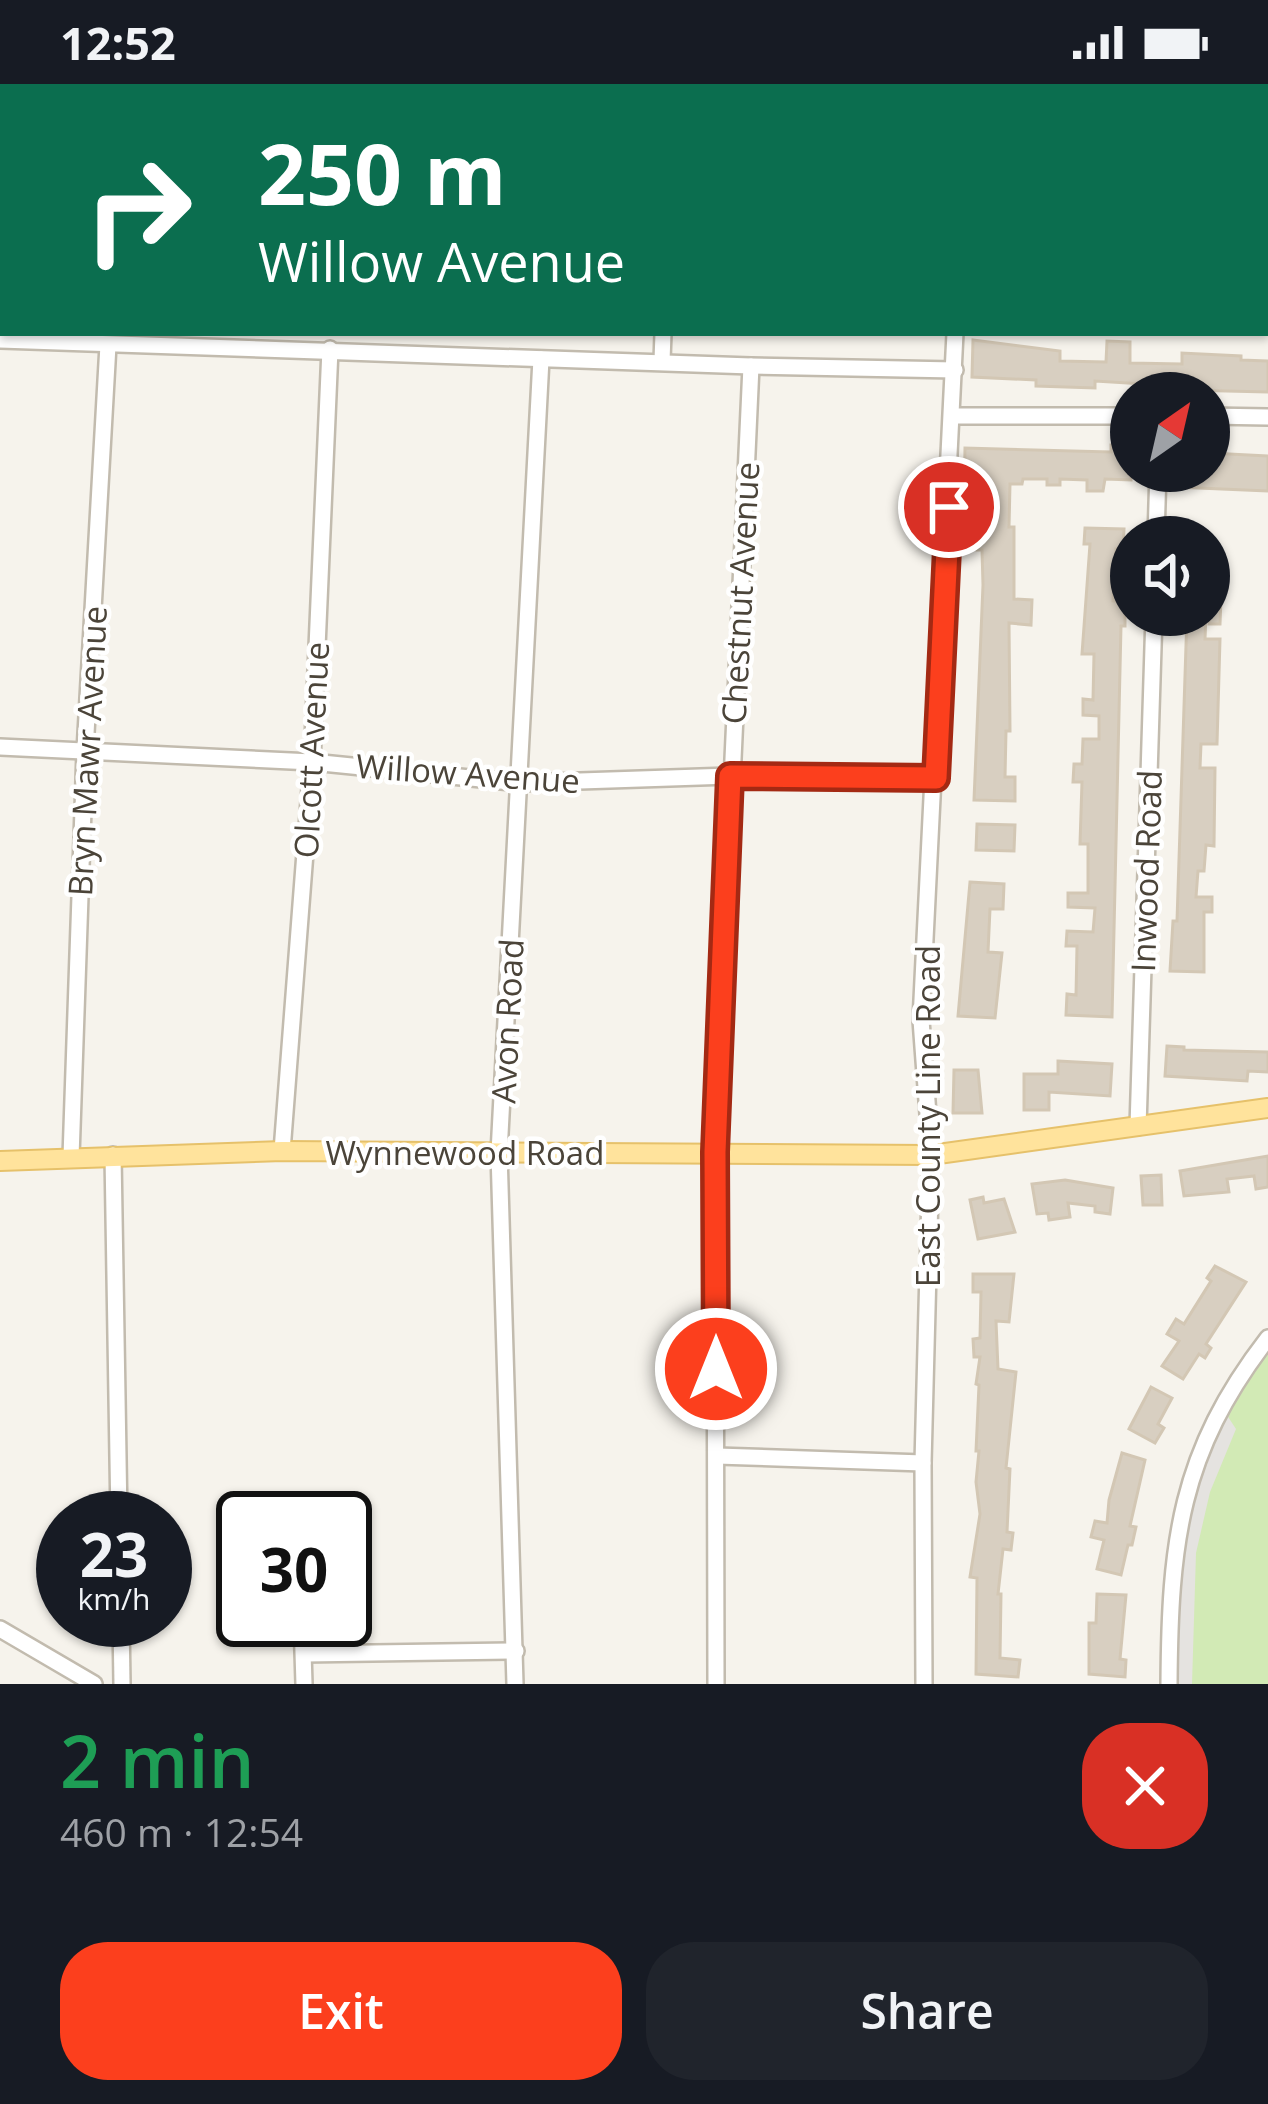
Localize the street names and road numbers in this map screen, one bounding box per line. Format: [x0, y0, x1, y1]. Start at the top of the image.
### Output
street label: Chestnut Avenue [711, 461, 769, 725]
street label: Bryn Mawr Avenue [57, 605, 117, 897]
street label: Olcott Avenue [283, 641, 339, 859]
street label: Willow Avenue [355, 743, 581, 803]
street label: Inwood Road [1120, 769, 1172, 973]
street label: Avon Road [480, 938, 534, 1104]
street label: East County Line Road [905, 945, 950, 1287]
street label: Wynnewood Road [326, 1130, 604, 1175]

